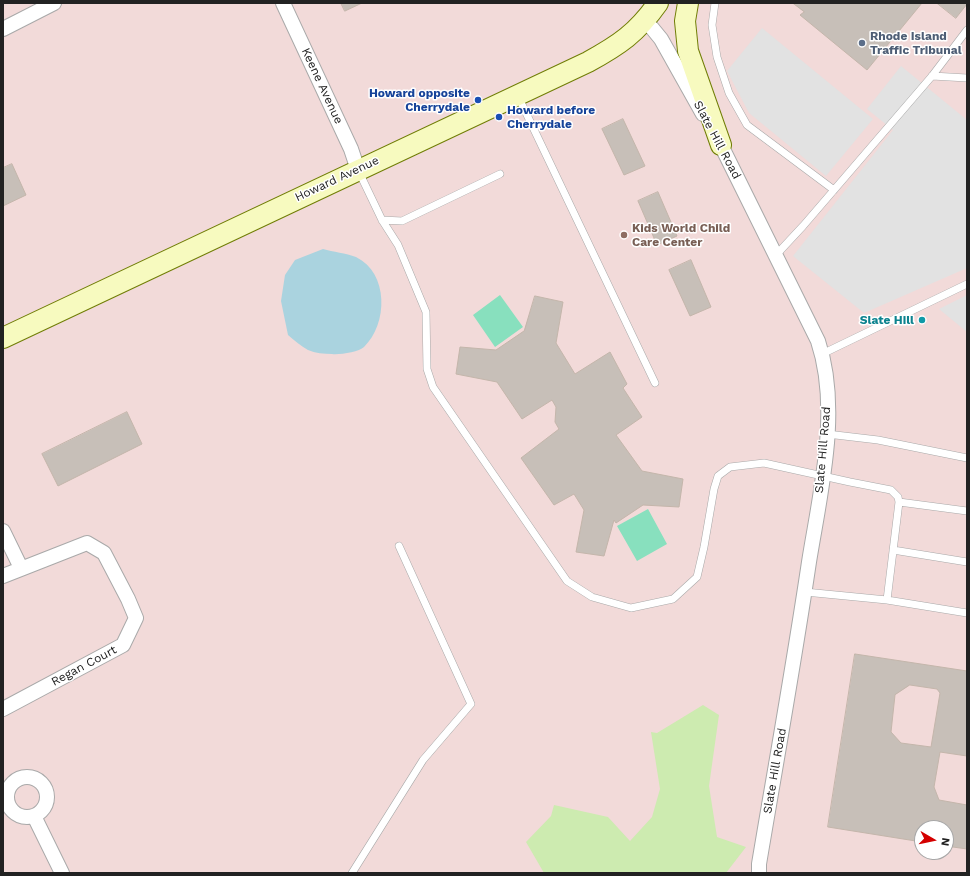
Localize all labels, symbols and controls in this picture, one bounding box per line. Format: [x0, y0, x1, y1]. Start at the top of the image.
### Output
place label: Rhode Island Traffic Tribunal [870, 29, 962, 57]
marker: Rhode Island Traffic Tribunal [857, 38, 867, 48]
street label: Keene Avenue [298, 46, 346, 126]
place label: Howard opposite Cherrydale [369, 86, 470, 114]
marker: Howard opposite Cherrydale [473, 95, 483, 105]
street label: Slate Hill Road [690, 98, 744, 182]
place label: Howard before Cherrydale [507, 103, 595, 131]
marker: Howard before Cherrydale [494, 112, 504, 122]
street label: Howard Avenue [293, 153, 381, 205]
place label: Kids World Child Care Center [632, 221, 730, 249]
marker: Kids World Child Care Center [619, 230, 629, 240]
place label: Slate Hill [860, 313, 914, 327]
marker: Slate Hill [917, 315, 927, 325]
street label: Slate Hill Road [812, 406, 834, 494]
street label: Regan Court [49, 643, 119, 689]
street label: Slate Hill Road [760, 727, 790, 815]
north arrow [914, 820, 954, 860]
text: N [938, 837, 952, 847]

